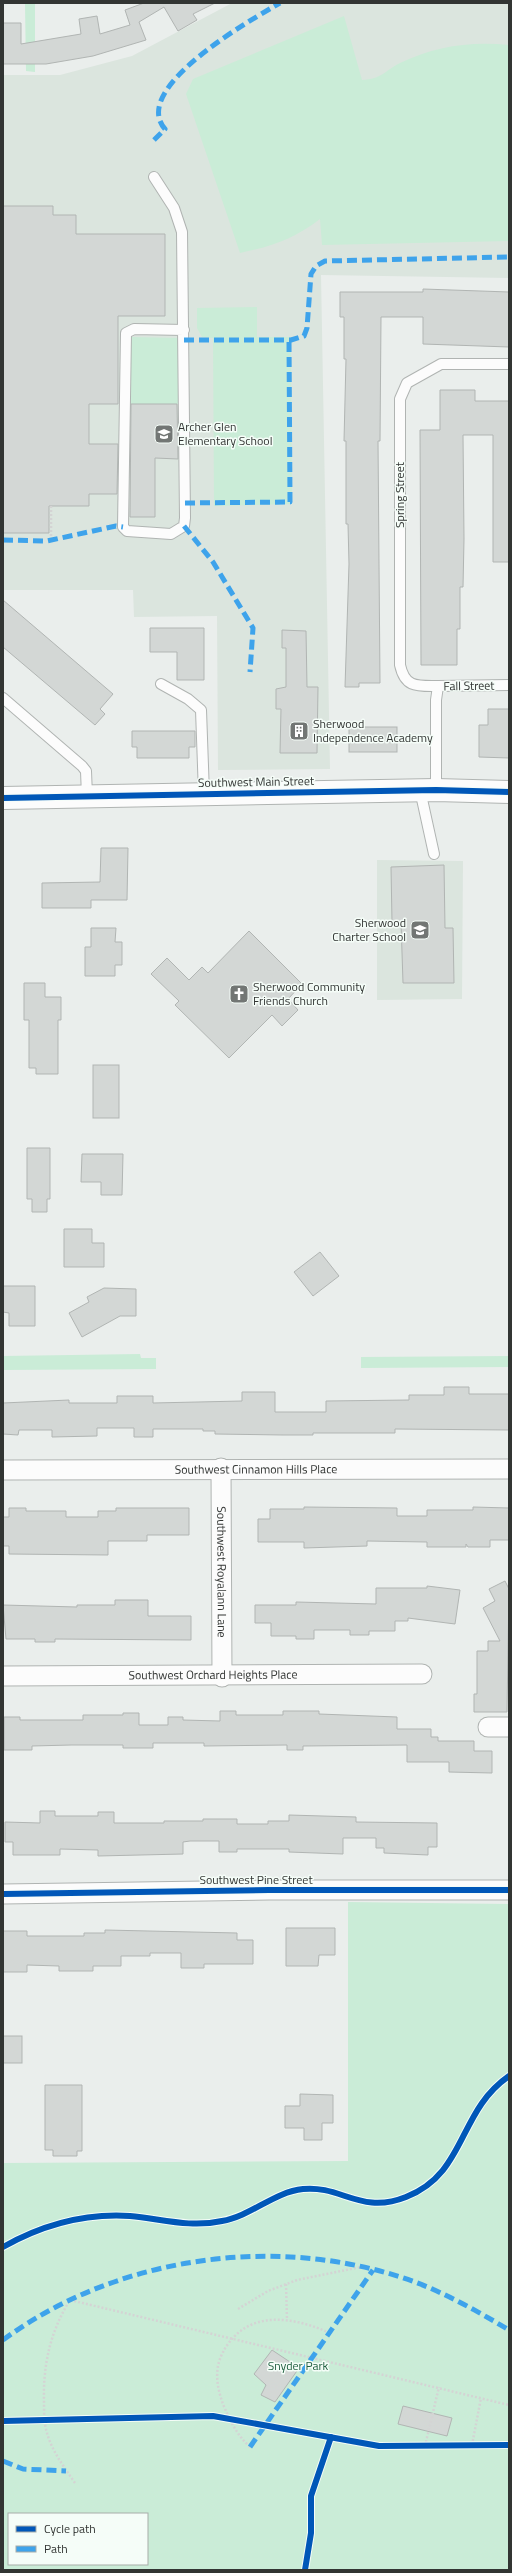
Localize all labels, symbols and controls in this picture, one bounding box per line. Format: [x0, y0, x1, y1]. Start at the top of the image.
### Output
place label: Archer Glen Elementary School [178, 417, 272, 450]
school or university icon: Archer Glen Elementary School [153, 423, 175, 445]
street label: Spring Street [390, 461, 409, 528]
street label: Fall Street [443, 676, 495, 695]
place label: Sherwood Independence Academy [313, 714, 433, 747]
building icon: Sherwood Independence Academy [288, 720, 310, 742]
street label: Southwest Main Street [198, 771, 315, 792]
place label: Sherwood Charter School [332, 913, 406, 946]
school or university icon: Sherwood Charter School [409, 919, 431, 941]
place label: Sherwood Community Friends Church [253, 977, 365, 1010]
church icon: Sherwood Community Friends Church [228, 983, 250, 1005]
street label: Southwest Cinnamon Hills Place [175, 1459, 337, 1479]
street label: Southwest Royalann Lane [212, 1506, 232, 1638]
street label: Southwest Orchard Heights Place [128, 1665, 298, 1684]
street label: Southwest Pine Street [199, 1870, 313, 1889]
park label: Snyder Park [268, 2356, 329, 2375]
legend [8, 2513, 148, 2565]
text: Cycle path [44, 2519, 96, 2538]
text: Path [44, 2539, 68, 2558]

